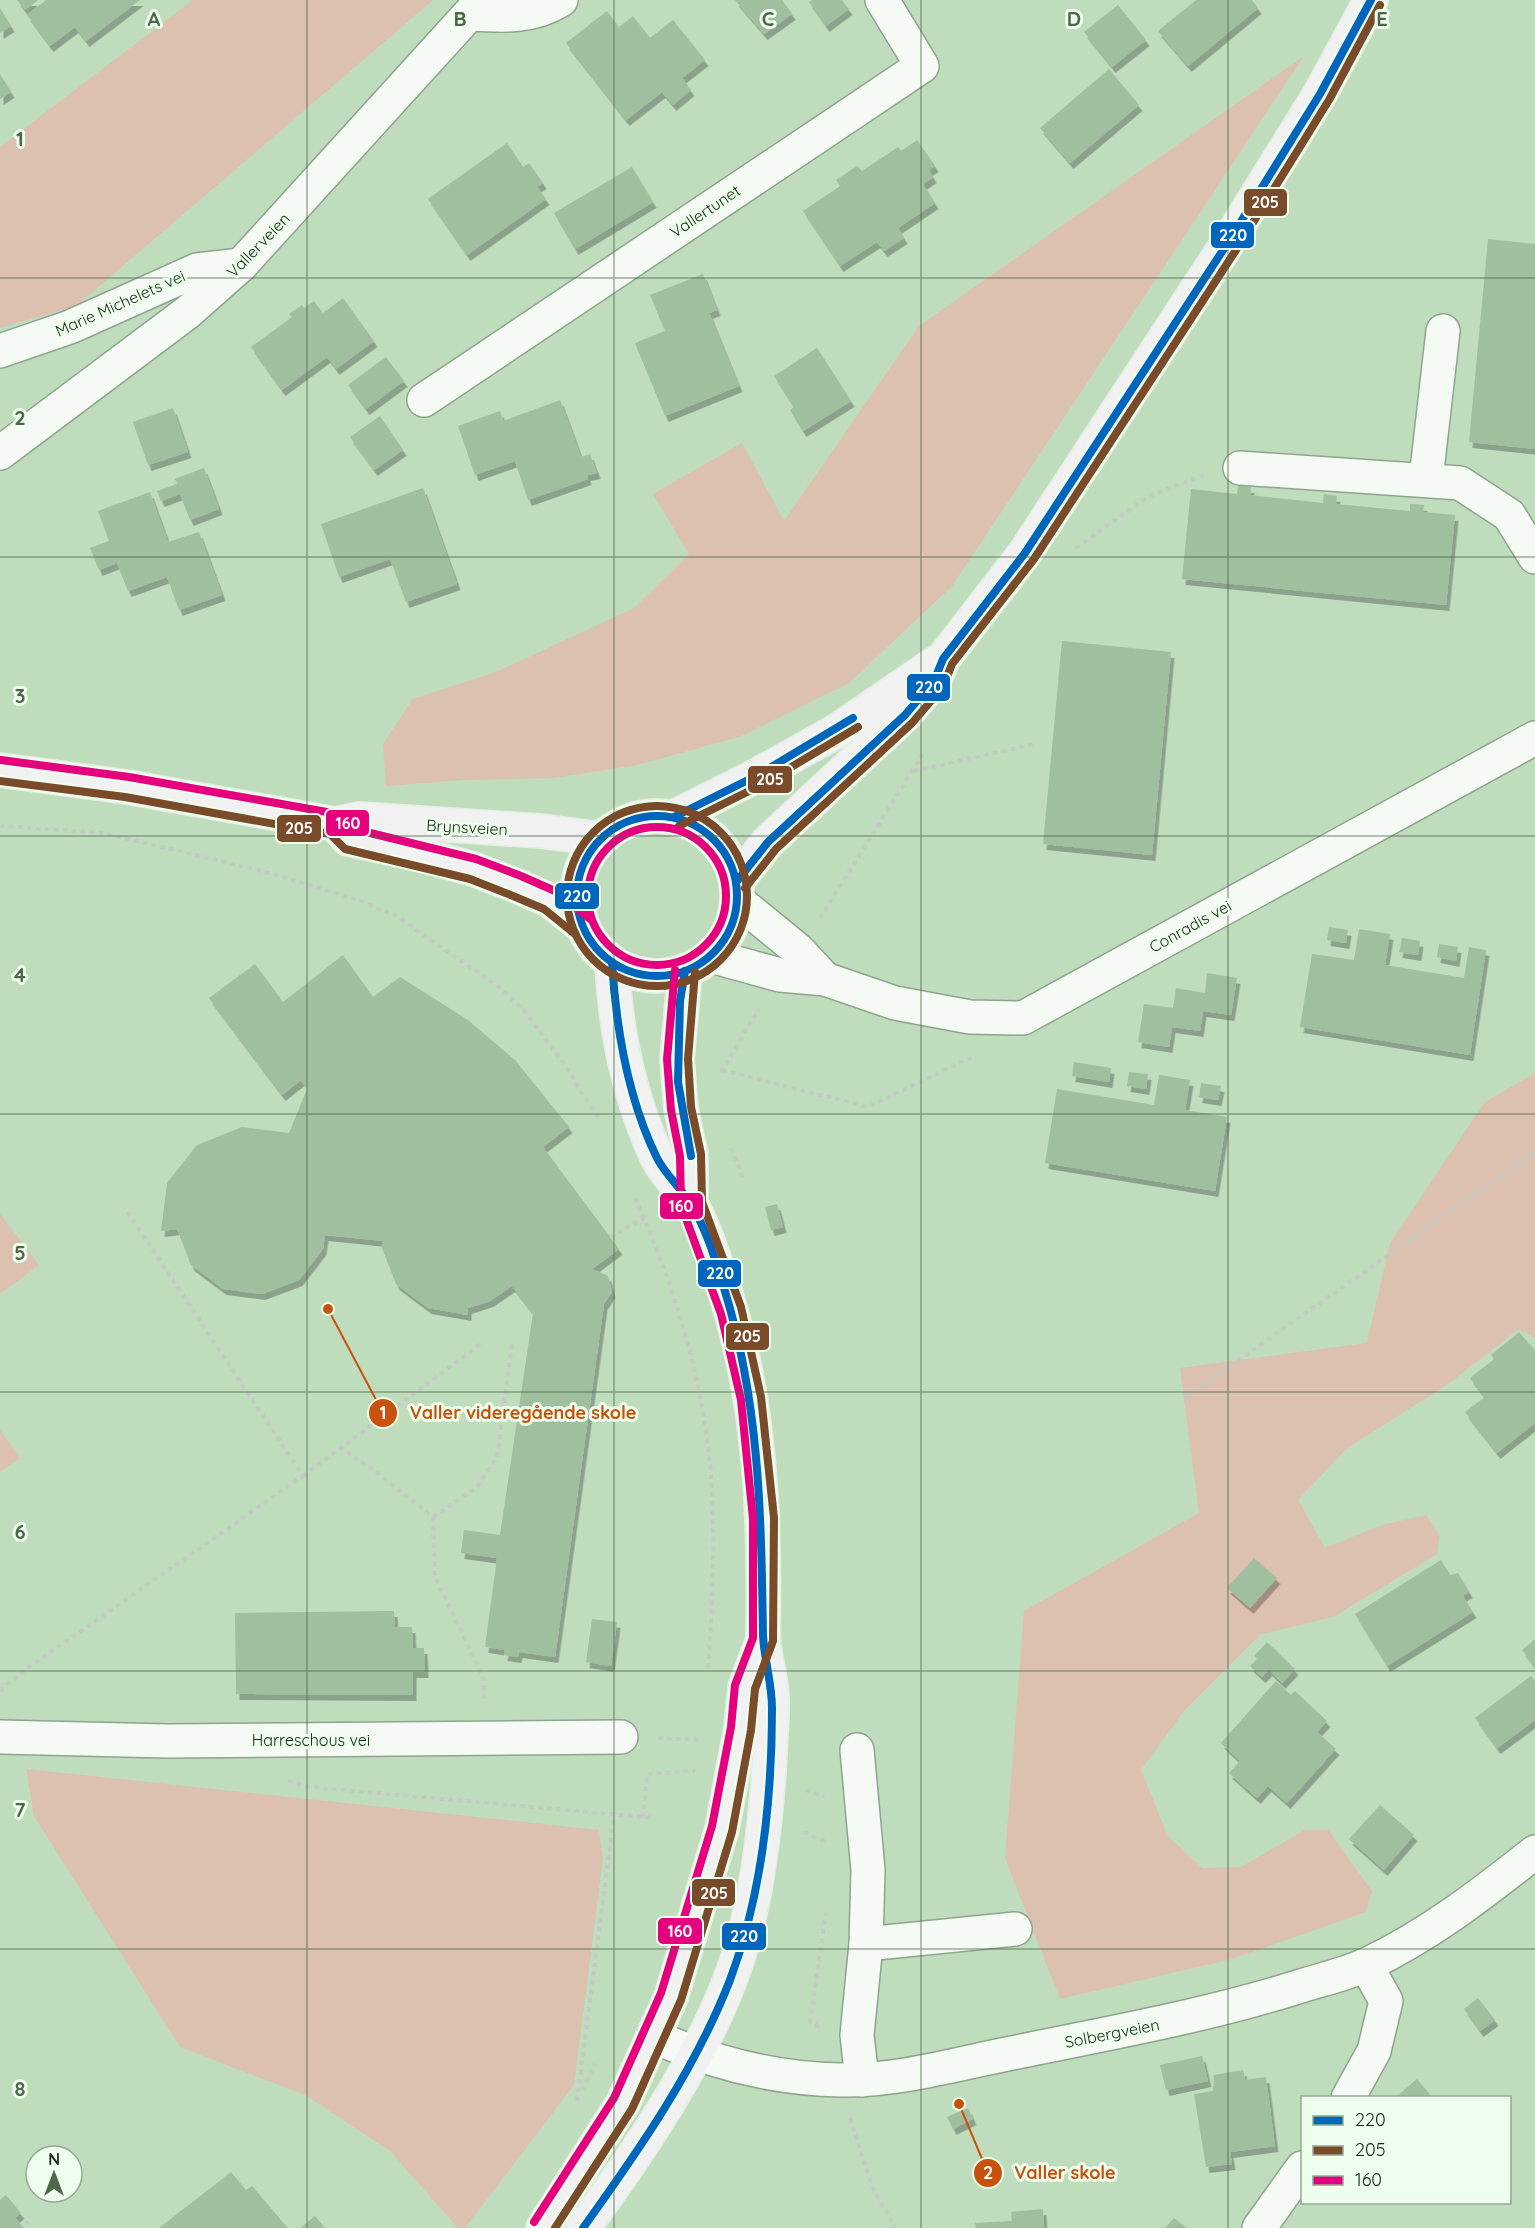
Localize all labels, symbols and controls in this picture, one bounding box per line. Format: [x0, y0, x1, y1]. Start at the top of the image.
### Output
text: A [148, 6, 161, 31]
text: B [453, 6, 467, 31]
text: C [762, 6, 775, 31]
text: D [1067, 6, 1081, 31]
text: E [1376, 6, 1388, 31]
text: 1 [16, 126, 24, 151]
street label: Vallertunet [666, 180, 744, 242]
line badge: 205 [1243, 188, 1288, 217]
text: 205 [1251, 192, 1279, 212]
street label: Vallerveien [222, 208, 294, 282]
line badge: 220 [1210, 221, 1255, 249]
text: 220 [1219, 225, 1247, 245]
street label: Marie Michelets vei [52, 265, 188, 341]
text: 2 [14, 405, 26, 430]
line badge: 220 [906, 673, 951, 702]
text: 220 [915, 677, 943, 697]
text: 3 [15, 683, 25, 708]
line badge: 205 [747, 765, 793, 794]
text: 205 [756, 769, 784, 789]
line badge: 160 [325, 809, 370, 837]
text: 160 [336, 813, 361, 833]
line badge: 205 [276, 814, 322, 843]
street label: Brynsveien [426, 815, 508, 839]
text: 205 [285, 818, 313, 838]
line badge: 220 [554, 882, 600, 910]
text: 220 [563, 886, 591, 906]
street label: Conradis vei [1145, 895, 1235, 957]
text: 4 [14, 962, 26, 987]
line badge: 160 [659, 1192, 704, 1220]
text: 160 [669, 1196, 694, 1216]
text: 5 [14, 1240, 26, 1265]
line badge: 220 [697, 1259, 742, 1288]
text: 220 [706, 1263, 734, 1283]
line badge: 205 [725, 1322, 770, 1351]
text: 205 [733, 1326, 761, 1346]
callout: Valler videregående skole [368, 1395, 648, 1431]
text: 1 [379, 1401, 387, 1424]
text: Valler videregående skole [410, 1401, 636, 1424]
text: 6 [14, 1519, 26, 1544]
street label: Harreschous vei [252, 1730, 370, 1750]
text: 7 [15, 1797, 26, 1822]
line badge: 205 [691, 1878, 736, 1907]
text: 205 [700, 1883, 728, 1903]
line badge: 160 [657, 1917, 703, 1945]
text: 160 [668, 1921, 693, 1941]
line badge: 220 [721, 1922, 767, 1951]
text: 220 [730, 1926, 758, 1946]
street label: Solbergveien [1063, 2014, 1161, 2052]
text: 8 [15, 2076, 26, 2101]
legend [1301, 2096, 1511, 2204]
text: 220 [1355, 2108, 1386, 2131]
text: 205 [1355, 2138, 1386, 2161]
north arrow [24, 2144, 84, 2204]
text: N [48, 2149, 60, 2169]
callout: Valler skole [973, 2155, 1128, 2191]
text: 2 [983, 2161, 993, 2184]
text: Valler skole [1014, 2161, 1116, 2184]
text: 160 [1355, 2168, 1382, 2191]

